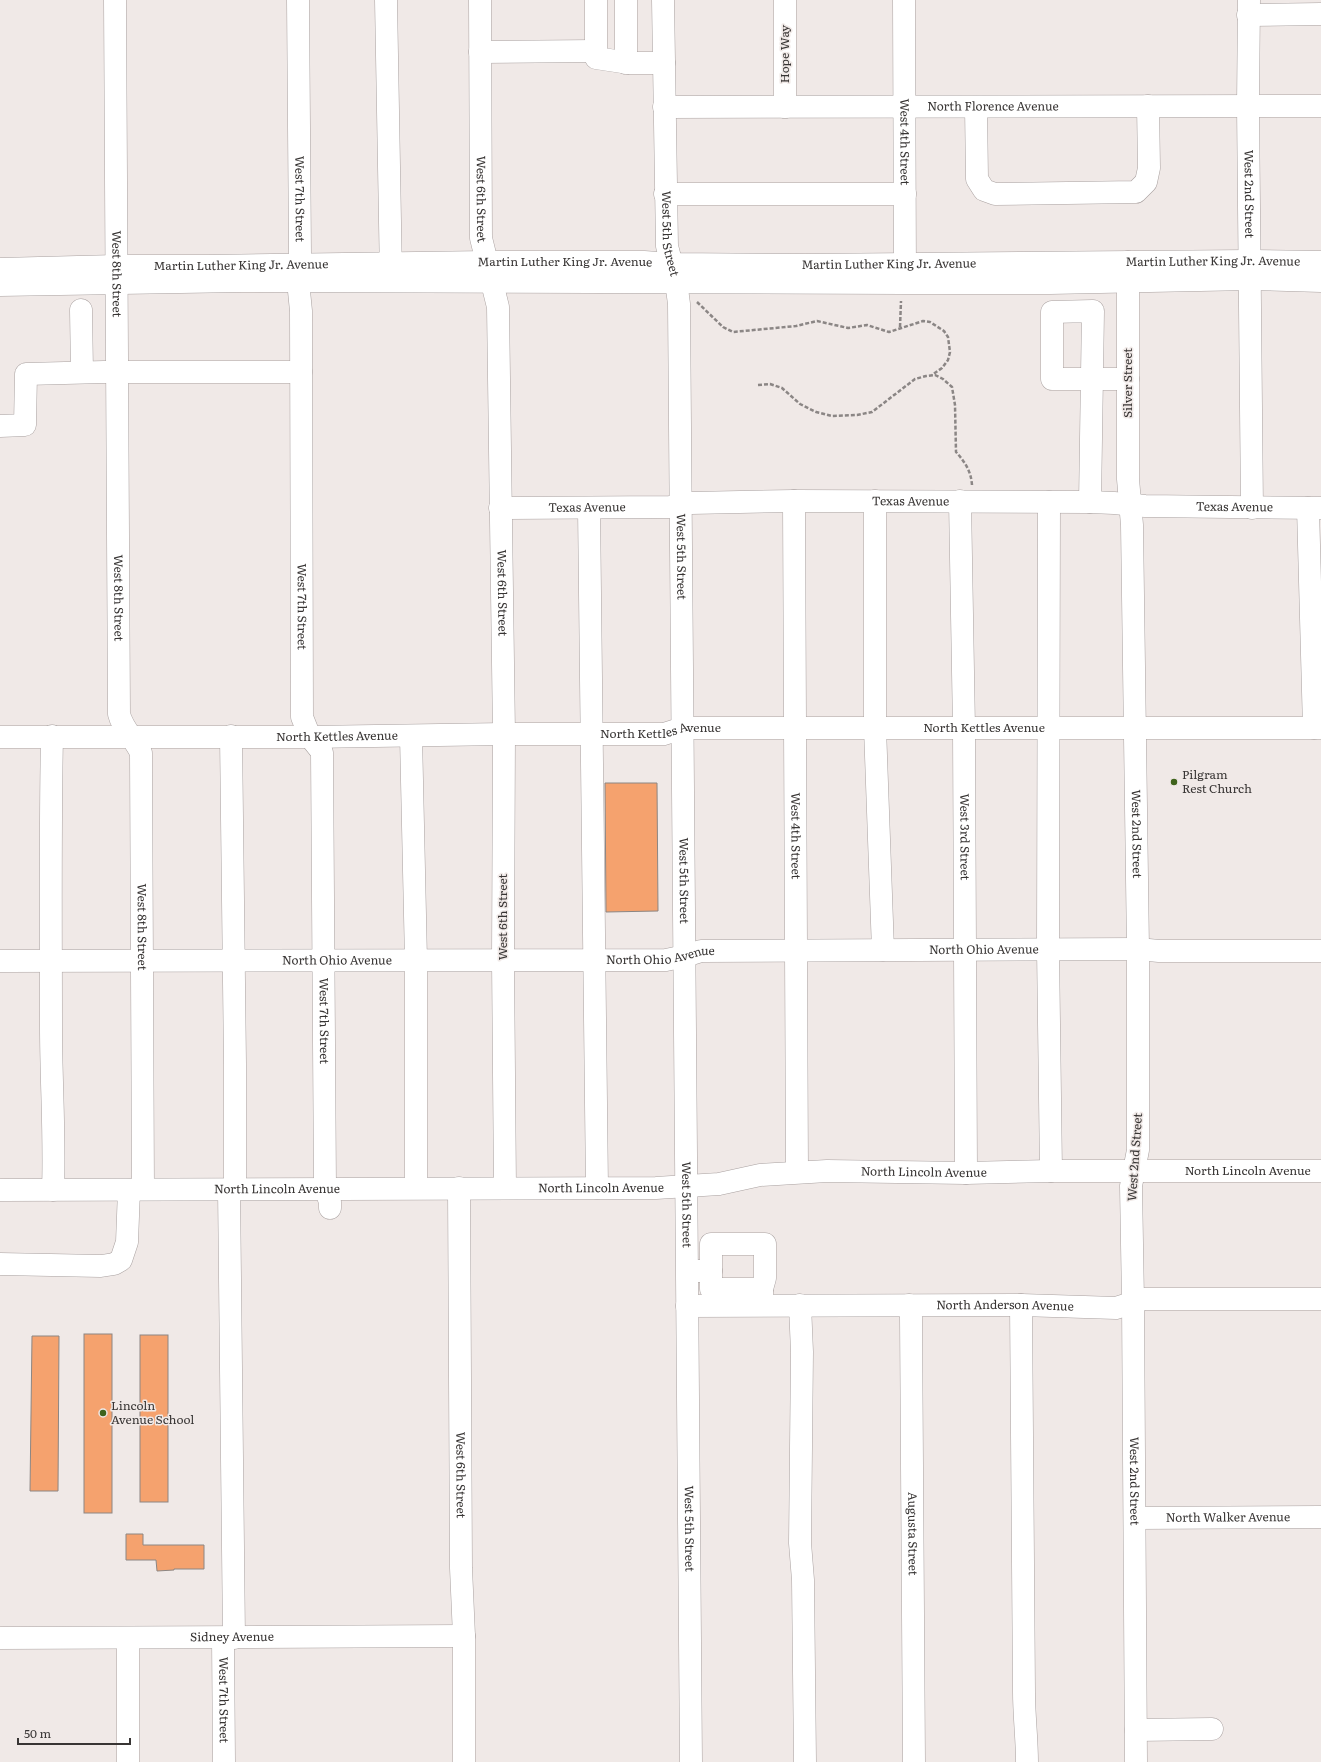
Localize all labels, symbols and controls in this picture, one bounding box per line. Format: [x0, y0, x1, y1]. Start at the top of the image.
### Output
street label: Hope Way [775, 25, 793, 83]
street label: North Florence Avenue [927, 96, 1059, 115]
street label: West 4th Street [896, 99, 915, 186]
street label: West 2nd Street [1240, 149, 1259, 239]
street label: West 7th Street [291, 156, 310, 242]
street label: West 6th Street [473, 156, 492, 244]
street label: West 5th Street [658, 191, 684, 278]
street label: West 8th Street [108, 230, 127, 318]
street label: Martin Luther King Jr. Avenue [1125, 251, 1300, 270]
street label: Martin Luther King Jr. Avenue [477, 252, 653, 271]
street label: Martin Luther King Jr. Avenue [801, 253, 976, 273]
street label: Martin Luther King Jr. Avenue [154, 254, 328, 274]
street label: Silver Street [1118, 348, 1136, 418]
street label: Texas Avenue [872, 491, 949, 510]
street label: Texas Avenue [548, 497, 626, 516]
street label: Texas Avenue [1196, 497, 1273, 515]
street label: West 5th Street [673, 513, 691, 600]
street label: West 6th Street [493, 549, 513, 637]
street label: West 8th Street [110, 554, 129, 642]
street label: West 7th Street [294, 564, 312, 650]
street label: North Kettles Avenue [600, 717, 721, 742]
street label: North Kettles Avenue [923, 718, 1045, 736]
street label: North Kettles Avenue [276, 726, 398, 745]
place label: Pilgram Rest Church [1182, 765, 1252, 797]
marker: Pilgram Rest Church [1169, 777, 1179, 787]
street label: West 2nd Street [1128, 789, 1147, 878]
street label: West 4th Street [787, 792, 806, 880]
street label: West 3rd Street [956, 793, 975, 881]
street label: West 5th Street [675, 837, 694, 924]
street label: West 6th Street [493, 874, 511, 960]
street label: West 8th Street [134, 884, 152, 971]
street label: North Ohio Avenue [929, 939, 1039, 958]
street label: North Ohio Avenue [606, 941, 715, 968]
street label: North Ohio Avenue [282, 950, 392, 969]
street label: West 7th Street [316, 978, 334, 1064]
street label: West 2nd Street [1122, 1112, 1146, 1202]
street label: West 5th Street [678, 1161, 697, 1248]
street label: North Lincoln Avenue [861, 1161, 987, 1181]
street label: North Lincoln Avenue [1185, 1161, 1311, 1179]
street label: North Lincoln Avenue [538, 1178, 665, 1196]
street label: North Lincoln Avenue [214, 1179, 340, 1197]
street label: North Anderson Avenue [936, 1295, 1074, 1315]
place label: Lincoln Avenue School [111, 1396, 194, 1428]
marker: Lincoln Avenue School [98, 1408, 108, 1418]
street label: West 6th Street [452, 1432, 471, 1519]
street label: West 2nd Street [1126, 1437, 1144, 1526]
street label: West 5th Street [681, 1485, 699, 1572]
street label: Augusta Street [904, 1492, 923, 1576]
street label: North Walker Avenue [1166, 1507, 1290, 1526]
street label: Sidney Avenue [190, 1627, 274, 1645]
street label: West 7th Street [215, 1657, 234, 1743]
scale bar [18, 1720, 130, 1746]
text: 50 m [24, 1724, 51, 1742]

